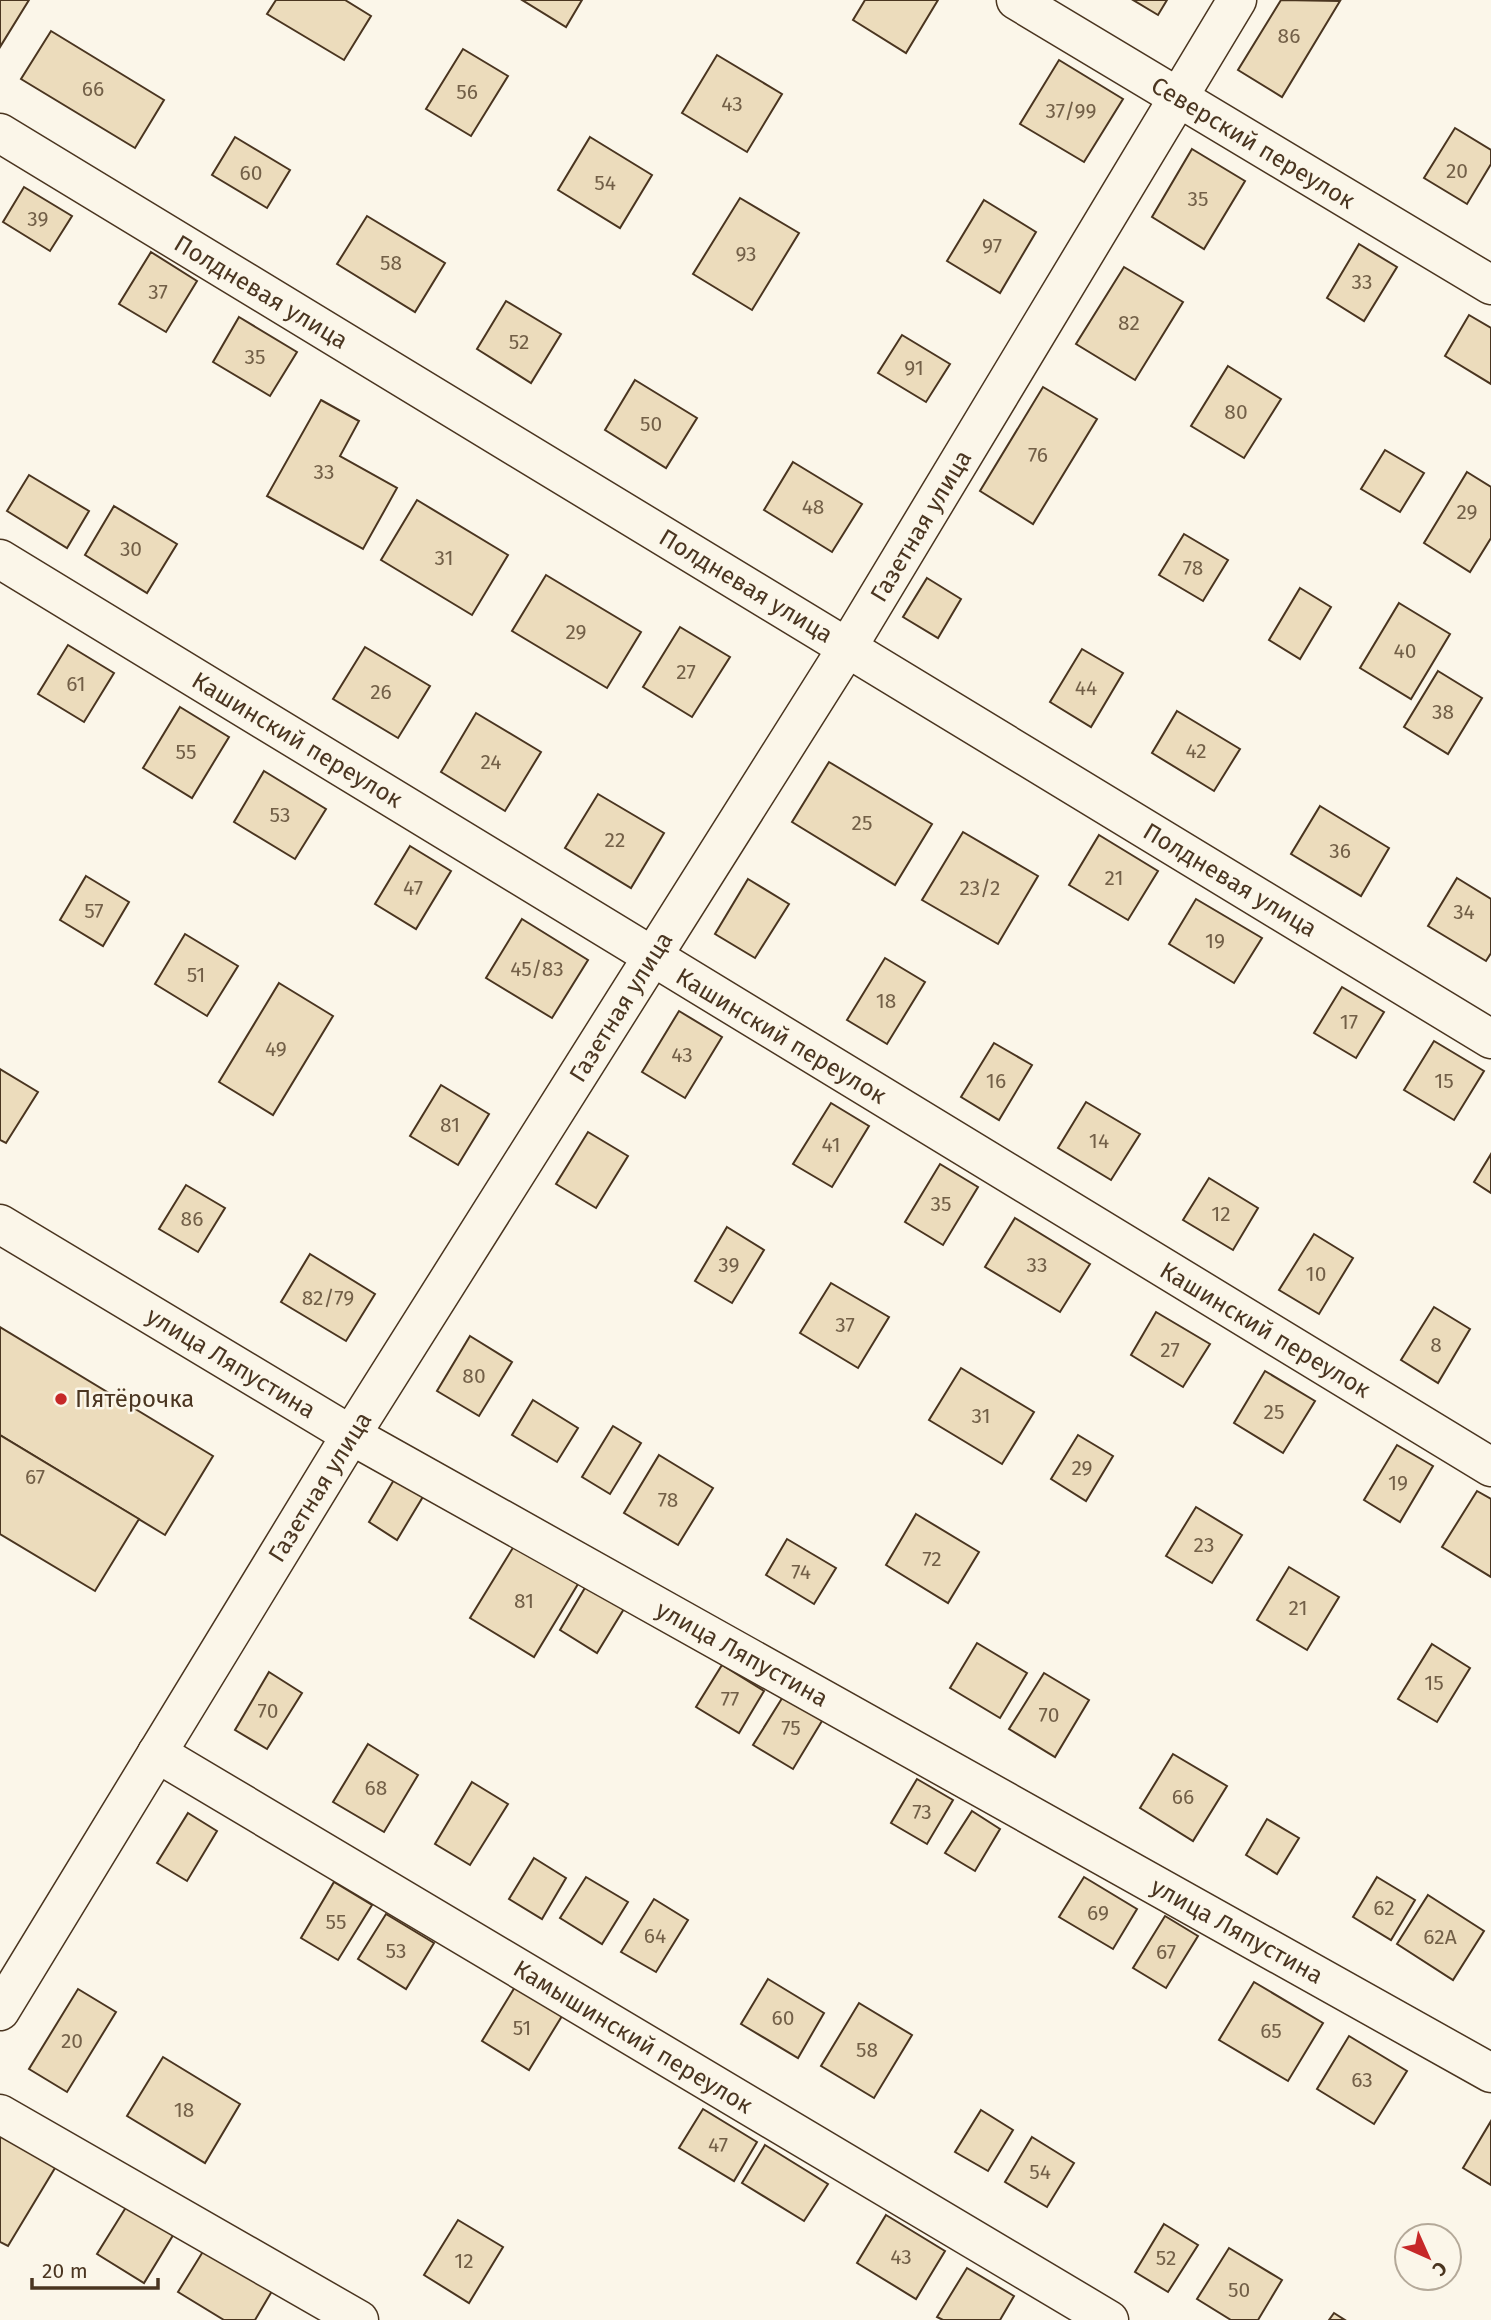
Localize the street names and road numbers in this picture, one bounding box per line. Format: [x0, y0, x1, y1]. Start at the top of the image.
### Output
street label: Северский переулок [1146, 71, 1360, 215]
street label: Полдневая улица [169, 229, 353, 355]
street label: Газетная улица [865, 445, 977, 607]
street label: Полдневая улица [654, 523, 838, 649]
street label: Кашинский переулок [187, 666, 408, 814]
street label: Полдневая улица [1138, 817, 1322, 943]
street label: Газетная улица [564, 927, 678, 1087]
street label: Кашинский переулок [671, 962, 892, 1110]
street label: Кашинский переулок [1155, 1256, 1376, 1404]
street label: улица Ляпустина [141, 1302, 321, 1424]
street label: Газетная улица [263, 1407, 377, 1567]
street label: улица Ляпустина [651, 1595, 833, 1713]
street label: улица Ляпустина [1146, 1872, 1328, 1990]
street label: Камышинский переулок [508, 1954, 758, 2120]

